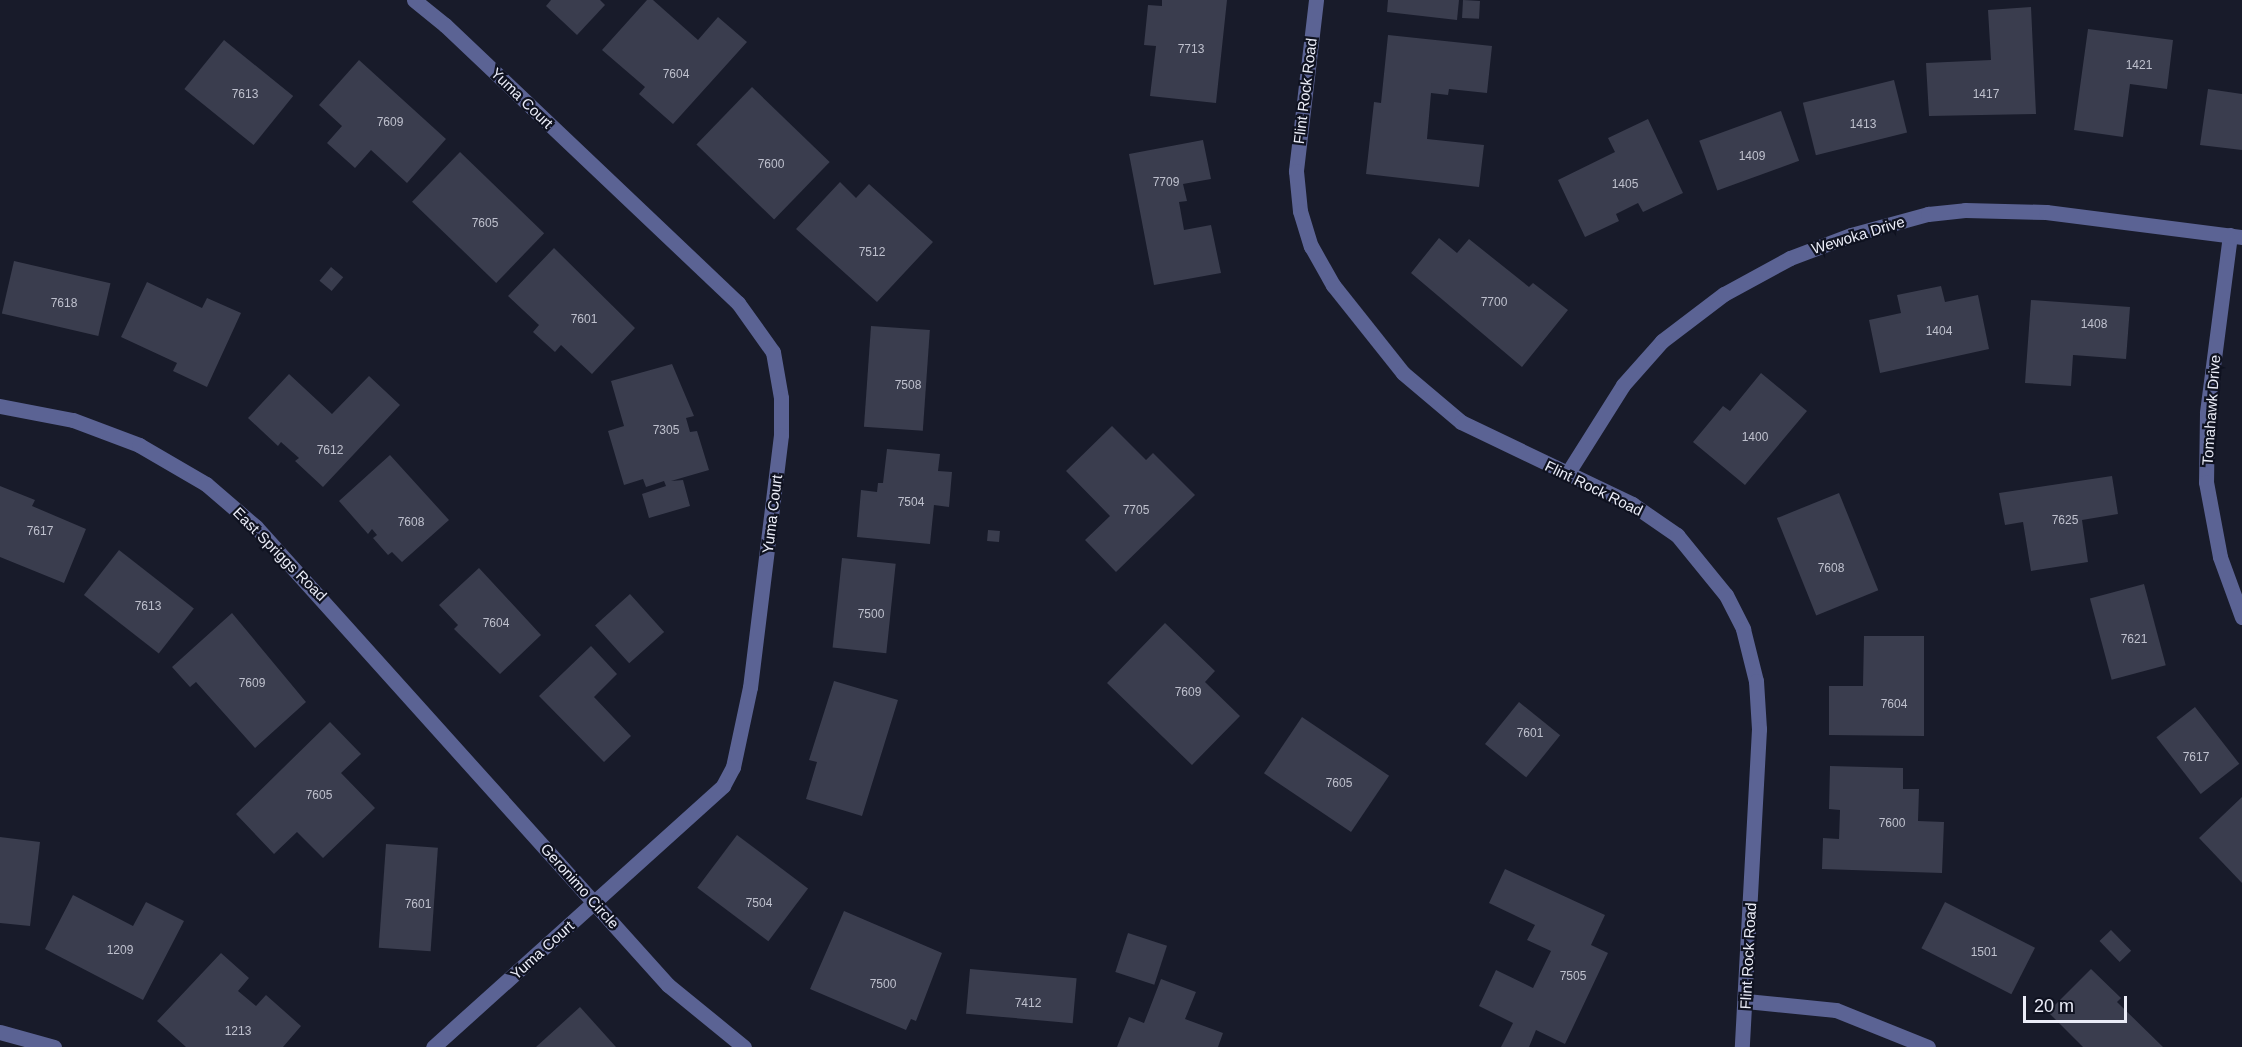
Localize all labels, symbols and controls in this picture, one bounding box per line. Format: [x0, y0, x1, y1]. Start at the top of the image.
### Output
street label: Flint Rock Road [1290, 37, 1320, 145]
house number: 7713 [1178, 43, 1204, 57]
house number: 1421 [2126, 59, 2152, 73]
street label: Yuma Court [487, 64, 557, 132]
house number: 7604 [663, 68, 689, 82]
house number: 7613 [232, 88, 258, 102]
house number: 1417 [1973, 88, 1999, 102]
house number: 7609 [377, 116, 403, 130]
house number: 1413 [1850, 118, 1876, 132]
house number: 1409 [1739, 150, 1765, 164]
house number: 7600 [758, 158, 784, 172]
house number: 7709 [1153, 176, 1179, 190]
house number: 1405 [1612, 178, 1638, 192]
street label: Wewoka Drive [1809, 212, 1907, 258]
house number: 7605 [472, 217, 498, 231]
house number: 7512 [859, 246, 885, 260]
house number: 7700 [1481, 296, 1507, 310]
house number: 7618 [51, 297, 77, 311]
house number: 7601 [571, 313, 597, 327]
house number: 1408 [2081, 318, 2107, 332]
house number: 1404 [1926, 325, 1952, 339]
street label: Tomahawk Drive [2198, 354, 2224, 466]
house number: 7508 [895, 379, 921, 393]
house number: 7305 [653, 424, 679, 438]
house number: 1400 [1742, 431, 1768, 445]
house number: 7612 [317, 444, 343, 458]
street label: Flint Rock Road [1542, 457, 1646, 519]
street label: Yuma Court [758, 474, 786, 554]
house number: 7504 [898, 496, 924, 510]
street label: East Spriggs Road [229, 503, 331, 605]
house number: 7705 [1123, 504, 1149, 518]
house number: 7625 [2052, 514, 2078, 528]
house number: 7608 [398, 516, 424, 530]
house number: 7617 [27, 525, 53, 539]
house number: 7608 [1818, 562, 1844, 576]
house number: 7613 [135, 600, 161, 614]
house number: 7500 [858, 608, 884, 622]
house number: 7604 [483, 617, 509, 631]
house number: 7621 [2121, 633, 2147, 647]
house number: 7609 [239, 677, 265, 691]
house number: 7609 [1175, 686, 1201, 700]
house number: 7604 [1881, 698, 1907, 712]
house number: 7601 [1517, 727, 1543, 741]
house number: 7617 [2183, 751, 2209, 765]
house number: 7605 [1326, 777, 1352, 791]
house number: 7605 [306, 789, 332, 803]
house number: 7600 [1879, 817, 1905, 831]
street label: Geronimo Circle [537, 840, 623, 932]
house number: 7504 [746, 897, 772, 911]
house number: 7601 [405, 898, 431, 912]
street label: Flint Rock Road [1736, 902, 1760, 1010]
street label: Yuma Court [507, 917, 577, 983]
house number: 1209 [107, 944, 133, 958]
house number: 1501 [1971, 946, 1997, 960]
house number: 7505 [1560, 970, 1586, 984]
house number: 7500 [870, 978, 896, 992]
scale bar [2026, 984, 2130, 1022]
text: 20 m [2034, 996, 2074, 1016]
house number: 7412 [1015, 997, 1041, 1011]
house number: 1213 [225, 1025, 251, 1039]

